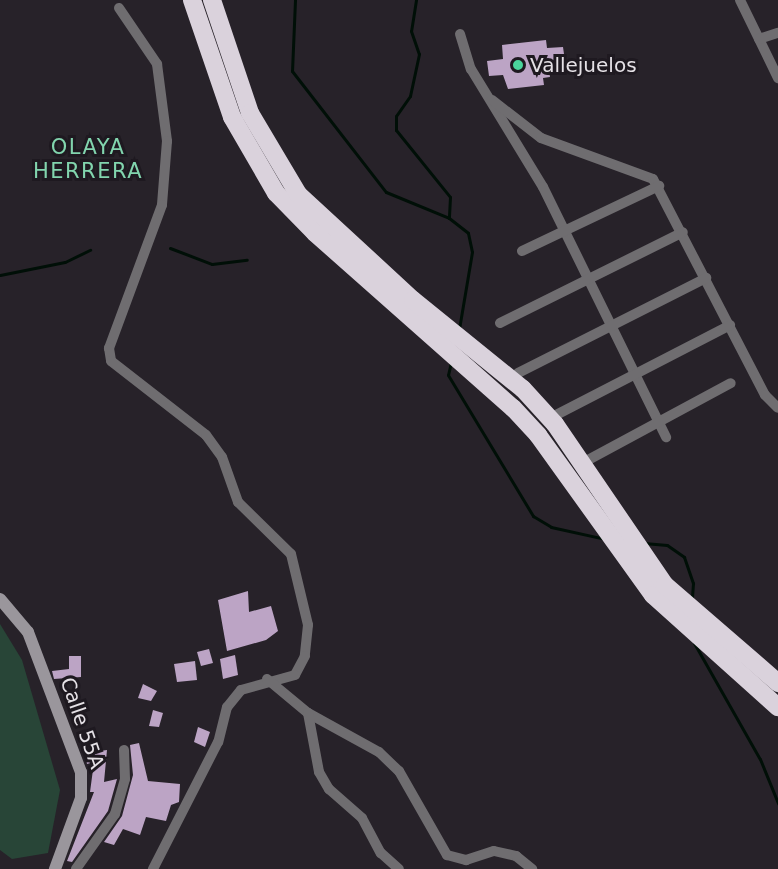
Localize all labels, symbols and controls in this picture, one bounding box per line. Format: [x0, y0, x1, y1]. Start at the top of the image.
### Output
place label: Vallejuelos [530, 53, 637, 77]
marker: Vallejuelos [511, 58, 525, 72]
district label: OLAYA HERRERA [33, 134, 143, 184]
street label: Calle 55A [55, 674, 109, 772]

